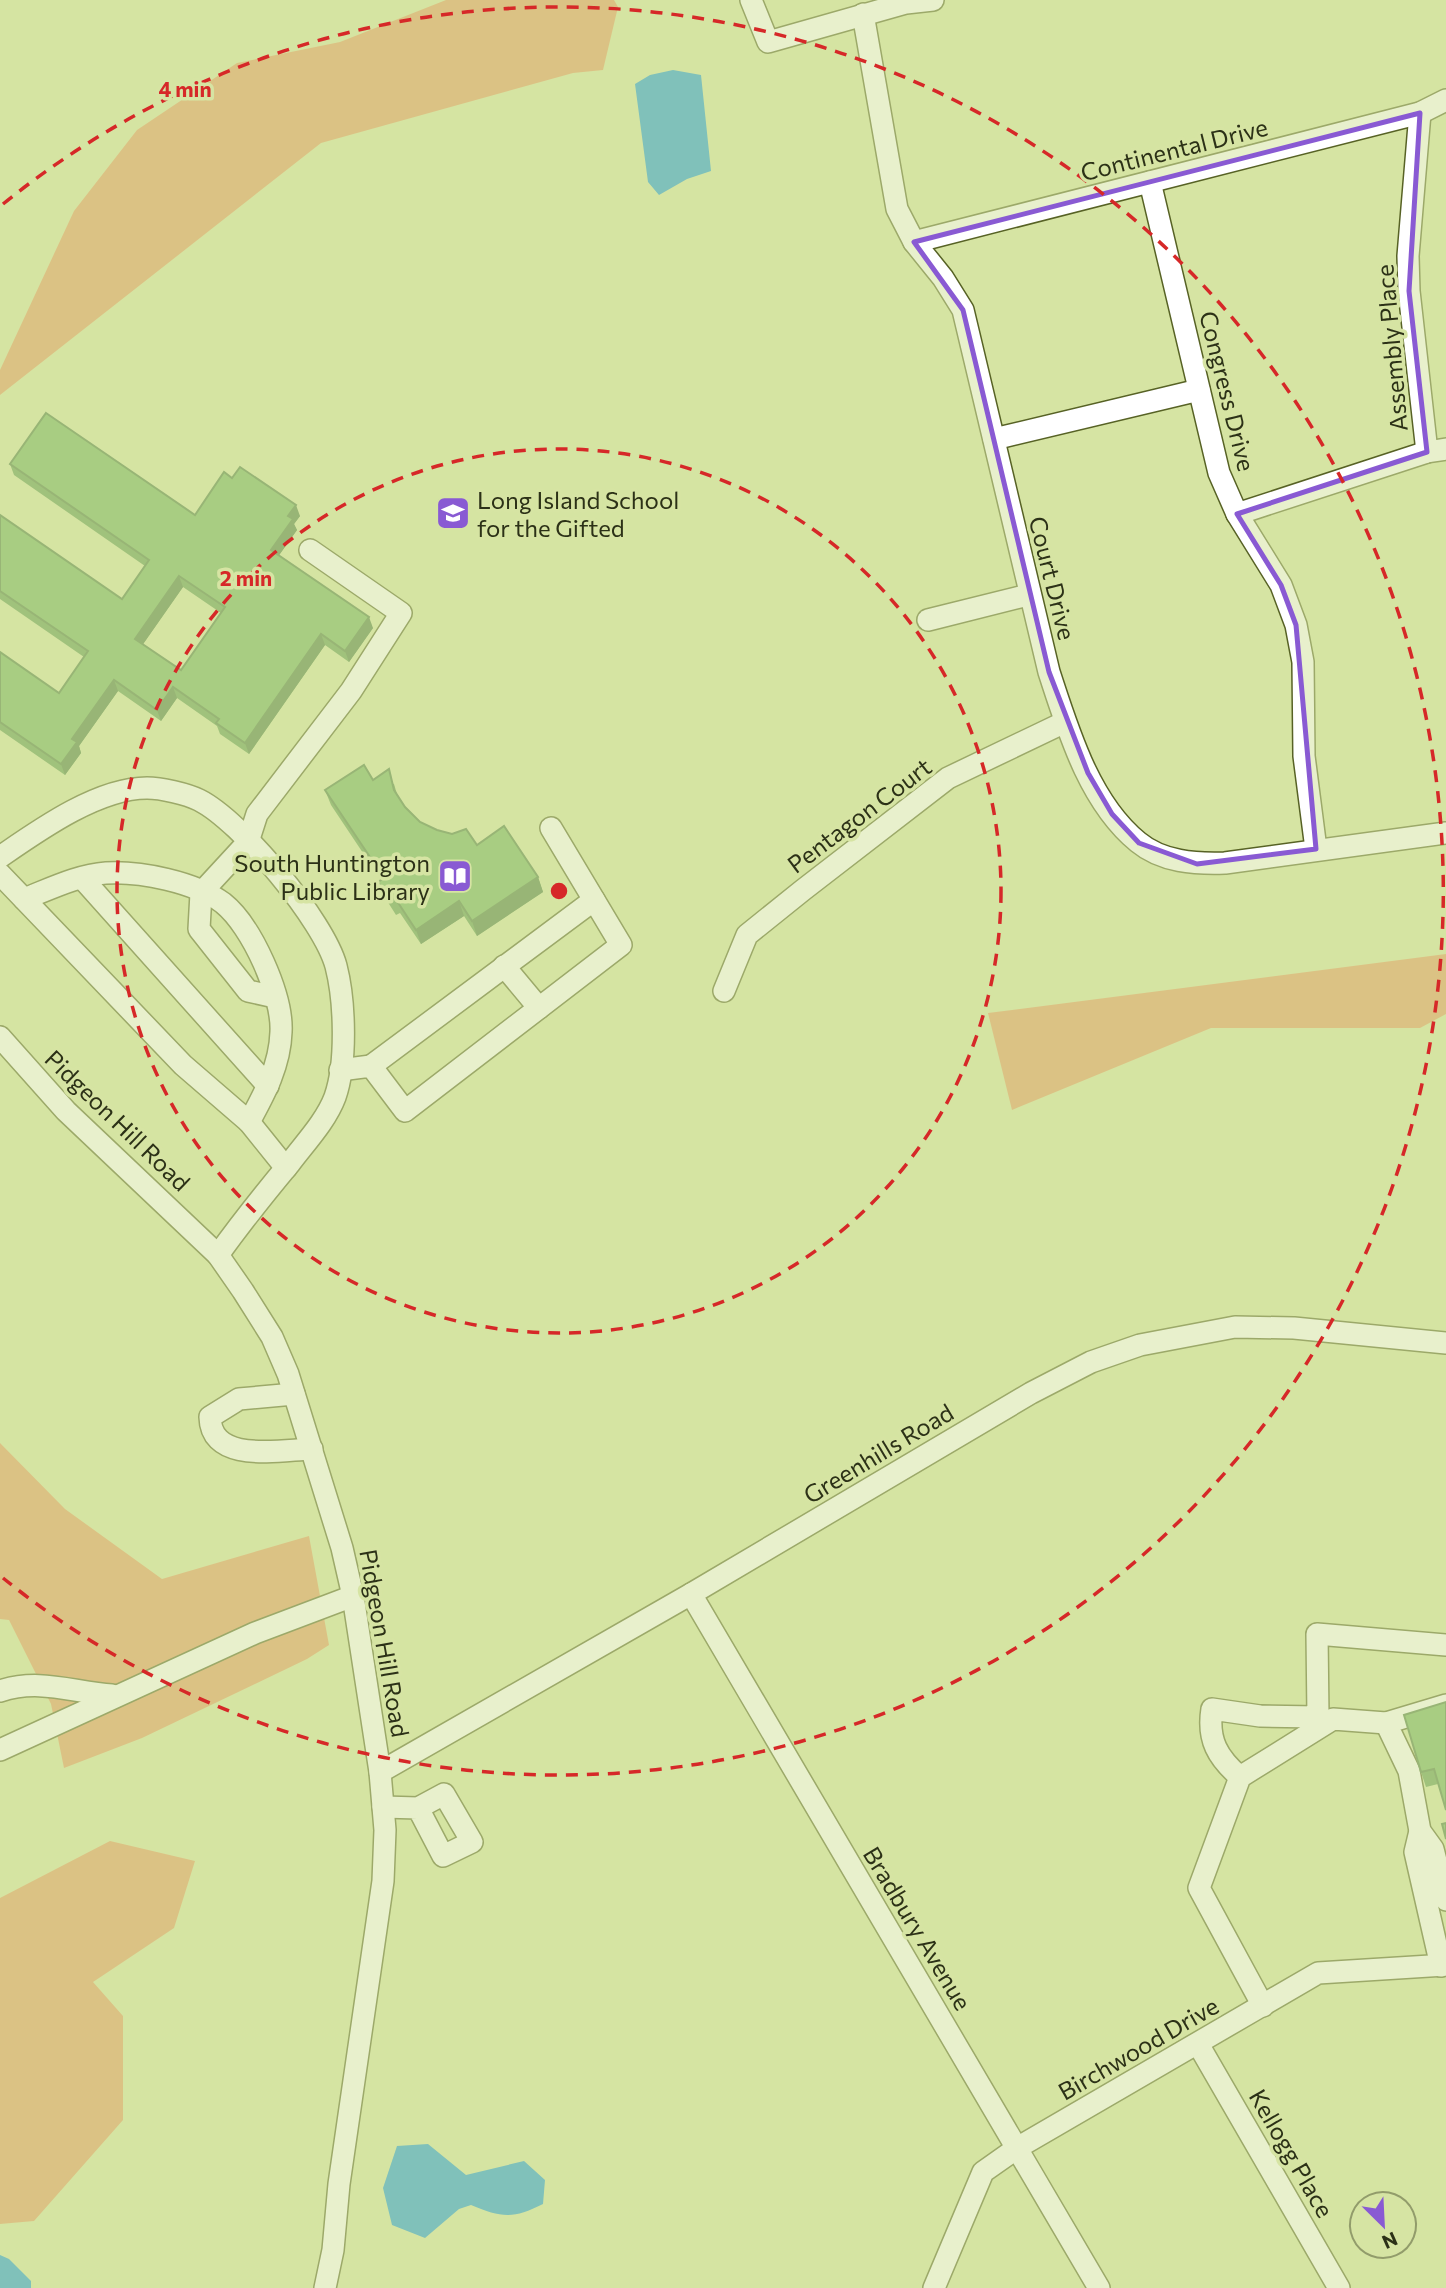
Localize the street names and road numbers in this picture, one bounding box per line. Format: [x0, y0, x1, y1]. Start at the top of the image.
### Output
street label: Continental Drive [1077, 112, 1271, 186]
street label: Assembly Place [1369, 263, 1413, 433]
street label: Congress Drive [1194, 308, 1262, 474]
street label: Court Drive [1024, 513, 1082, 643]
street label: Pentagon Court [781, 751, 937, 878]
street label: Pidgeon Hill Road [40, 1044, 196, 1196]
street label: Greenhills Road [798, 1397, 958, 1509]
street label: Pidgeon Hill Road [354, 1547, 416, 1739]
street label: Bradbury Avenue [858, 1841, 978, 2015]
street label: Birchwood Drive [1053, 1990, 1223, 2106]
street label: Kellogg Place [1244, 2084, 1340, 2222]

